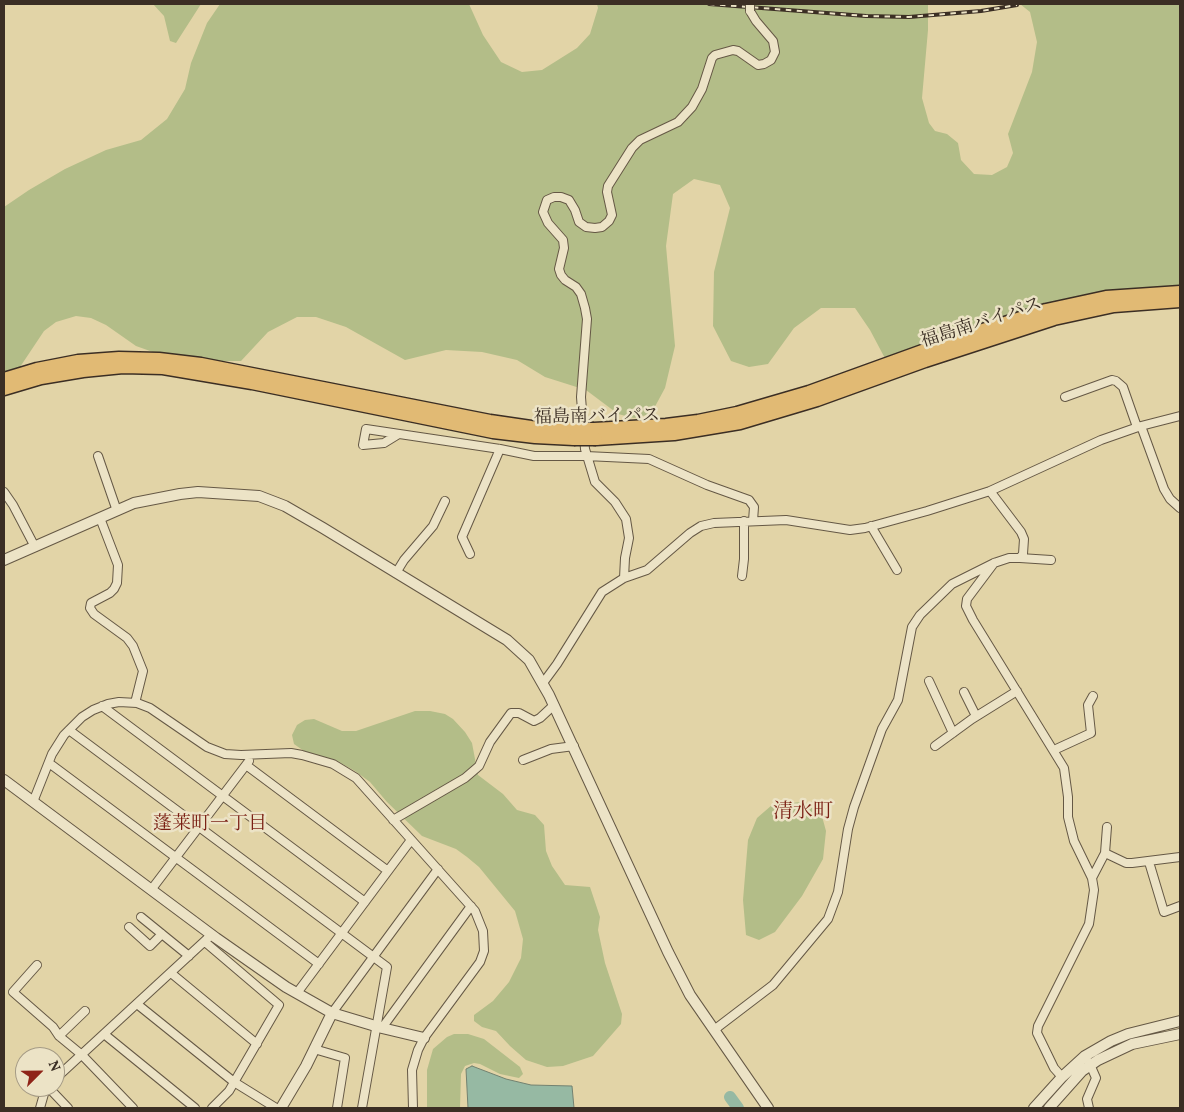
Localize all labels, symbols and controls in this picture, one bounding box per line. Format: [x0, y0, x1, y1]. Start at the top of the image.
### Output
street label: 福島南バイパス [919, 294, 1045, 354]
street label: 福島南バイパス [534, 406, 660, 430]
district label: 清水町 [773, 801, 833, 825]
district label: 蓬莱町一丁目 [153, 815, 267, 837]
north arrow [15, 1047, 65, 1097]
text: N [43, 1058, 64, 1075]

